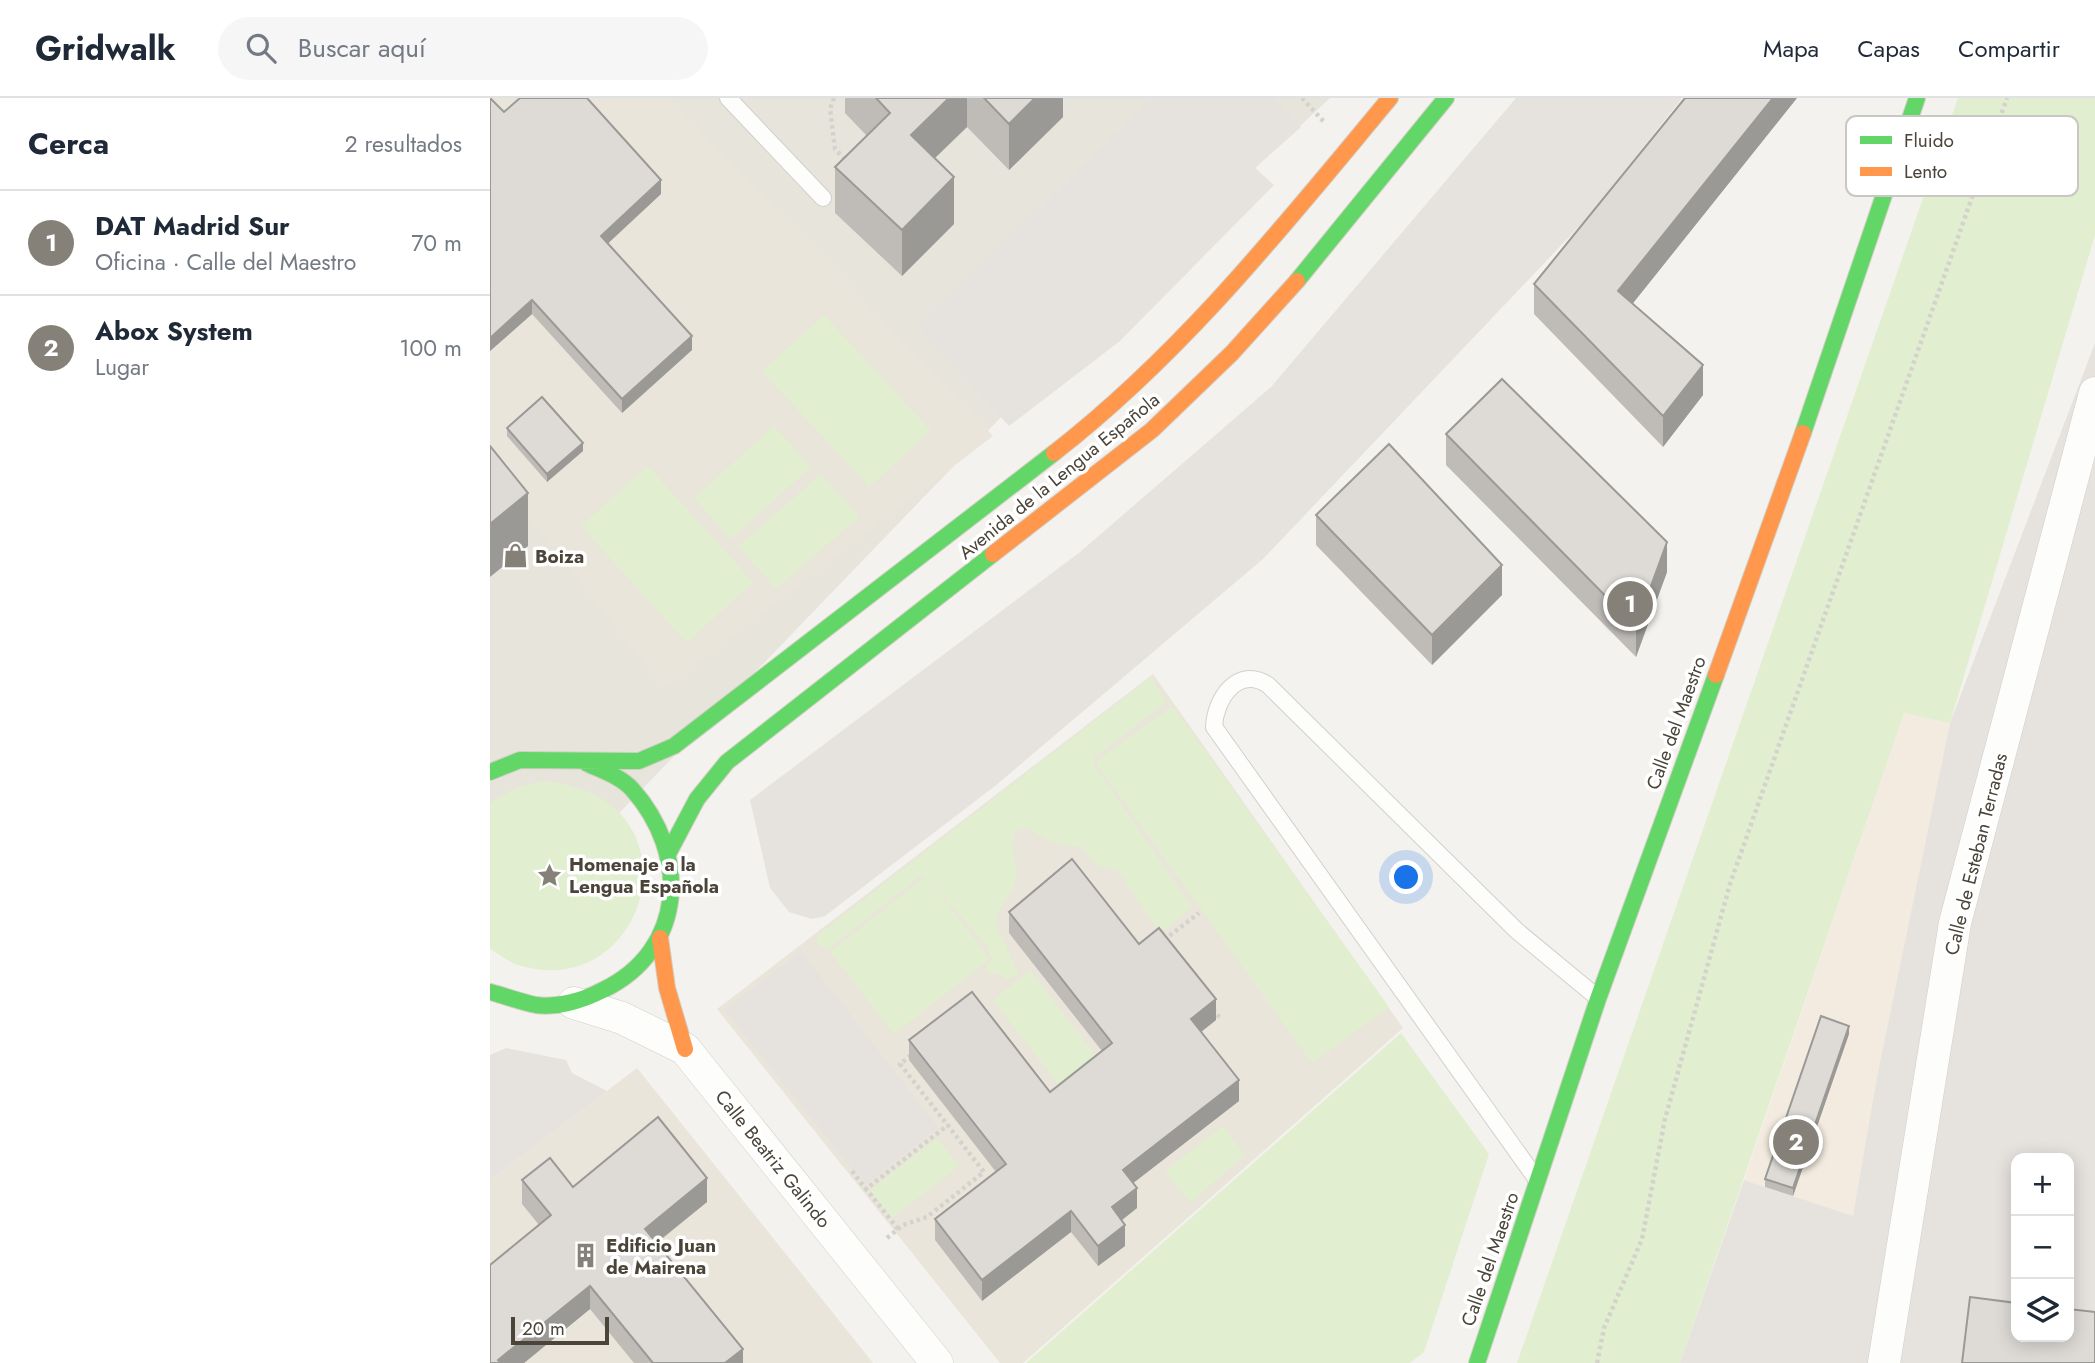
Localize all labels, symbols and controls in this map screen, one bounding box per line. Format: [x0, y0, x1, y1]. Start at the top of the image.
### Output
search box [218, 17, 708, 80]
text: Gridwalk [35, 25, 176, 72]
icon: search [242, 29, 280, 67]
text: Buscar aquí [298, 29, 426, 67]
text: Mapa [1763, 31, 1819, 66]
text: Capas [1857, 31, 1920, 66]
text: Compartir [1958, 31, 2060, 66]
legend [1846, 116, 2078, 196]
text: Cerca [28, 122, 109, 165]
text: 2 resultados [344, 127, 462, 161]
text: Fluido [1904, 127, 1954, 154]
text: Lento [1904, 158, 1947, 185]
text: DAT Madrid Sur [95, 207, 290, 245]
text: 1 [45, 226, 57, 260]
text: 70 m [411, 226, 462, 260]
text: Oficina · Calle del Maestro [95, 245, 356, 279]
text: Abox System [95, 312, 253, 350]
text: 2 [43, 331, 59, 365]
text: 100 m [399, 331, 462, 365]
text: Lugar [95, 350, 149, 384]
street label: Avenida de la Lengua Española [953, 386, 1165, 566]
shop icon: Boiza [501, 542, 529, 570]
place label: Boiza [535, 543, 584, 570]
pin: 1 [1607, 578, 1653, 630]
street label: Calle del Maestro [1639, 653, 1713, 793]
street label: Calle de Esteban Terradas [1938, 750, 2014, 958]
place label: Homenaje a la Lengua Española [569, 851, 719, 900]
your location [1389, 860, 1423, 894]
place icon: Homenaje a la Lengua Española [535, 861, 563, 889]
street label: Calle Beatriz Galindo [709, 1084, 837, 1234]
pin: 2 [1773, 1116, 1819, 1168]
map controls [2011, 1153, 2074, 1342]
button: + [2011, 1153, 2074, 1216]
street label: Calle del Maestro [1454, 1188, 1526, 1330]
button: − [2011, 1216, 2074, 1279]
place label: Edificio Juan de Mairena [606, 1232, 716, 1281]
building icon: Edificio Juan de Mairena [572, 1242, 600, 1270]
button: layers [2011, 1279, 2074, 1342]
scale bar [511, 1314, 609, 1346]
text: 20 m [522, 1315, 565, 1342]

